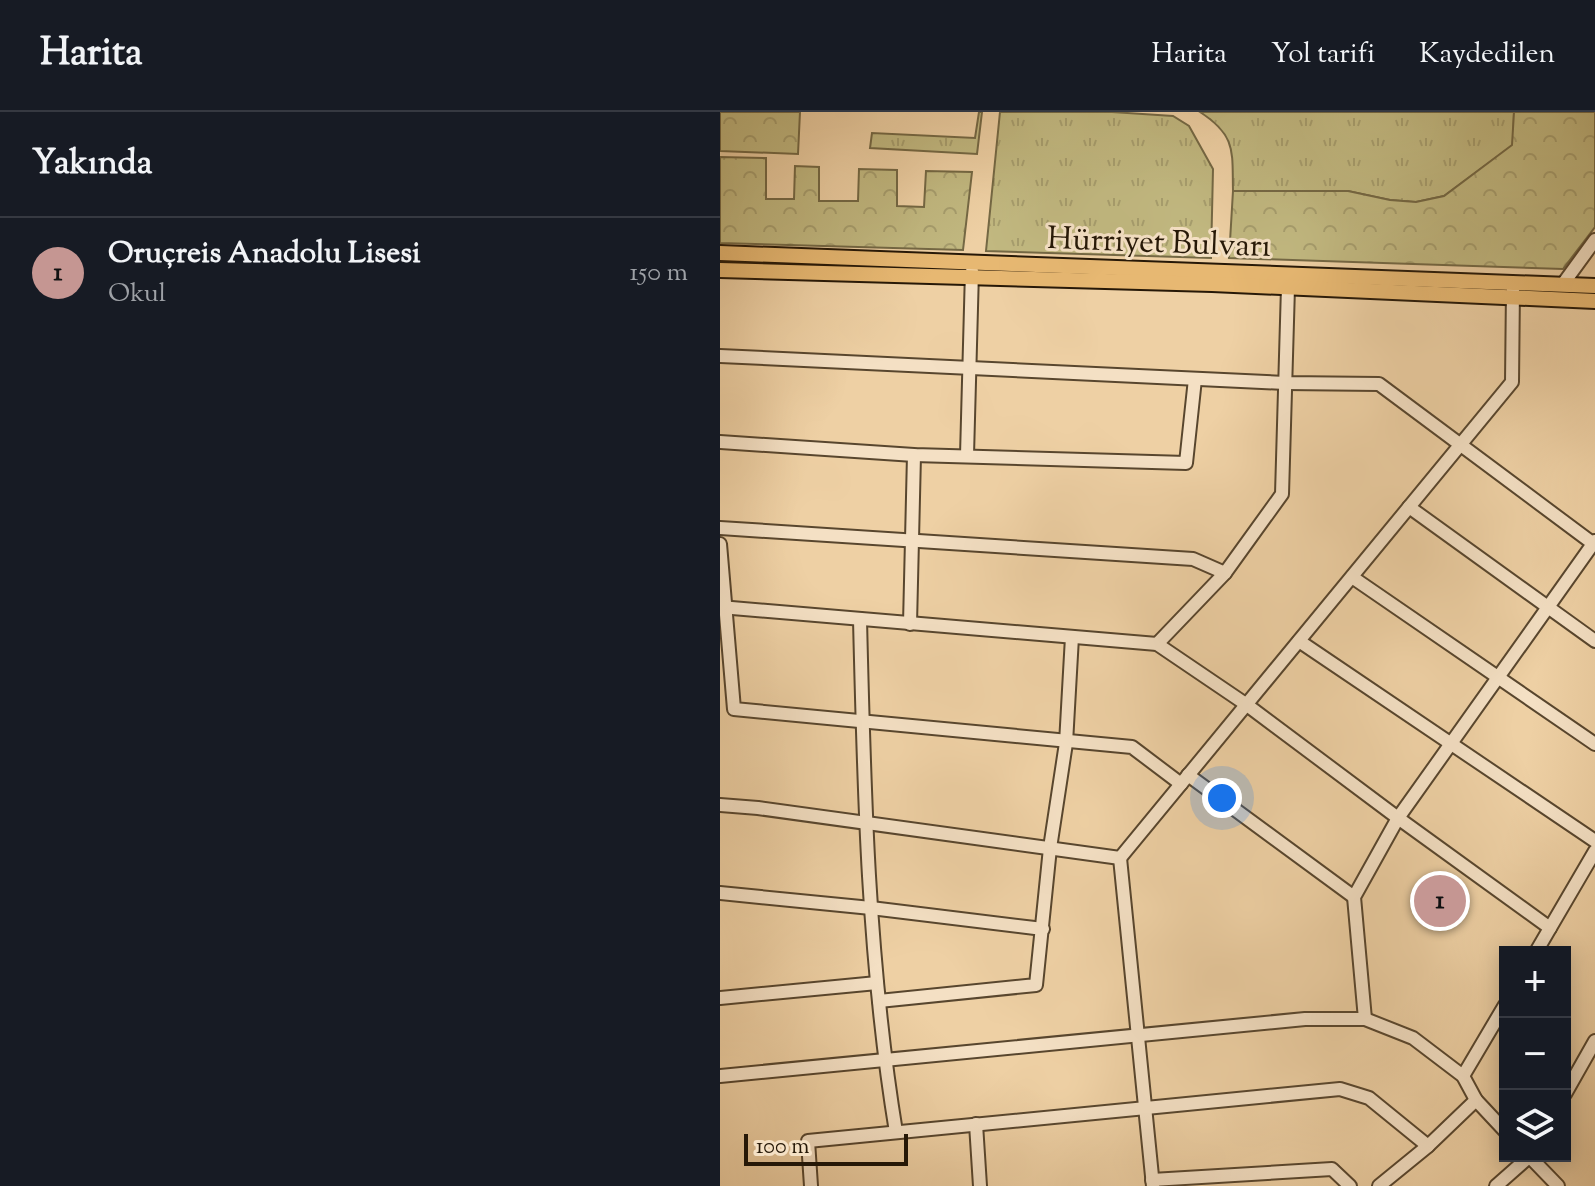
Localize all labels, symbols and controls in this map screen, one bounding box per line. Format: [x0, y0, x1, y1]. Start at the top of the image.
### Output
text: Harita [40, 28, 142, 82]
text: Harita [1152, 35, 1227, 75]
text: Yol tarifi [1271, 35, 1375, 75]
text: Kaydedilen [1419, 35, 1555, 75]
text: Yakında [32, 140, 152, 189]
street label: Hürriyet Bulvarı [1046, 217, 1272, 271]
text: Oruçreis Anadolu Lisesi [108, 233, 420, 276]
text: 1 [54, 255, 62, 292]
text: 150 m [629, 255, 688, 292]
text: Okul [108, 276, 166, 313]
your location [1202, 778, 1242, 818]
pin: 1 [1414, 871, 1466, 931]
map controls [1499, 946, 1571, 1162]
button: + [1499, 946, 1571, 1018]
button: − [1499, 1018, 1571, 1090]
button: layers [1499, 1090, 1571, 1162]
scale bar [744, 1130, 908, 1166]
text: 100 m [756, 1132, 809, 1164]

